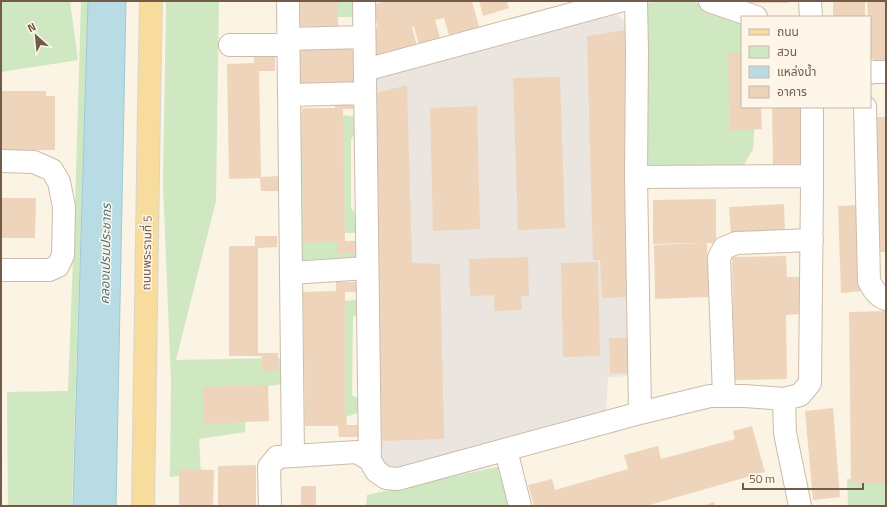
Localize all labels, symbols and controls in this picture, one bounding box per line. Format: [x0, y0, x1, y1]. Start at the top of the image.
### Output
north arrow [16, 16, 56, 56]
legend [741, 16, 871, 108]
text: N [24, 18, 38, 36]
text: ถนน [777, 22, 799, 41]
text: สวน [777, 42, 797, 61]
text: แหล่งน้ำ [777, 62, 816, 81]
text: อาคาร [777, 82, 807, 101]
water label: คลองเปรมประชากร [94, 202, 116, 305]
street label: ถนนพระรามที่ 5 [136, 215, 157, 291]
scale bar [743, 465, 863, 491]
text: 50 m [749, 469, 775, 488]

